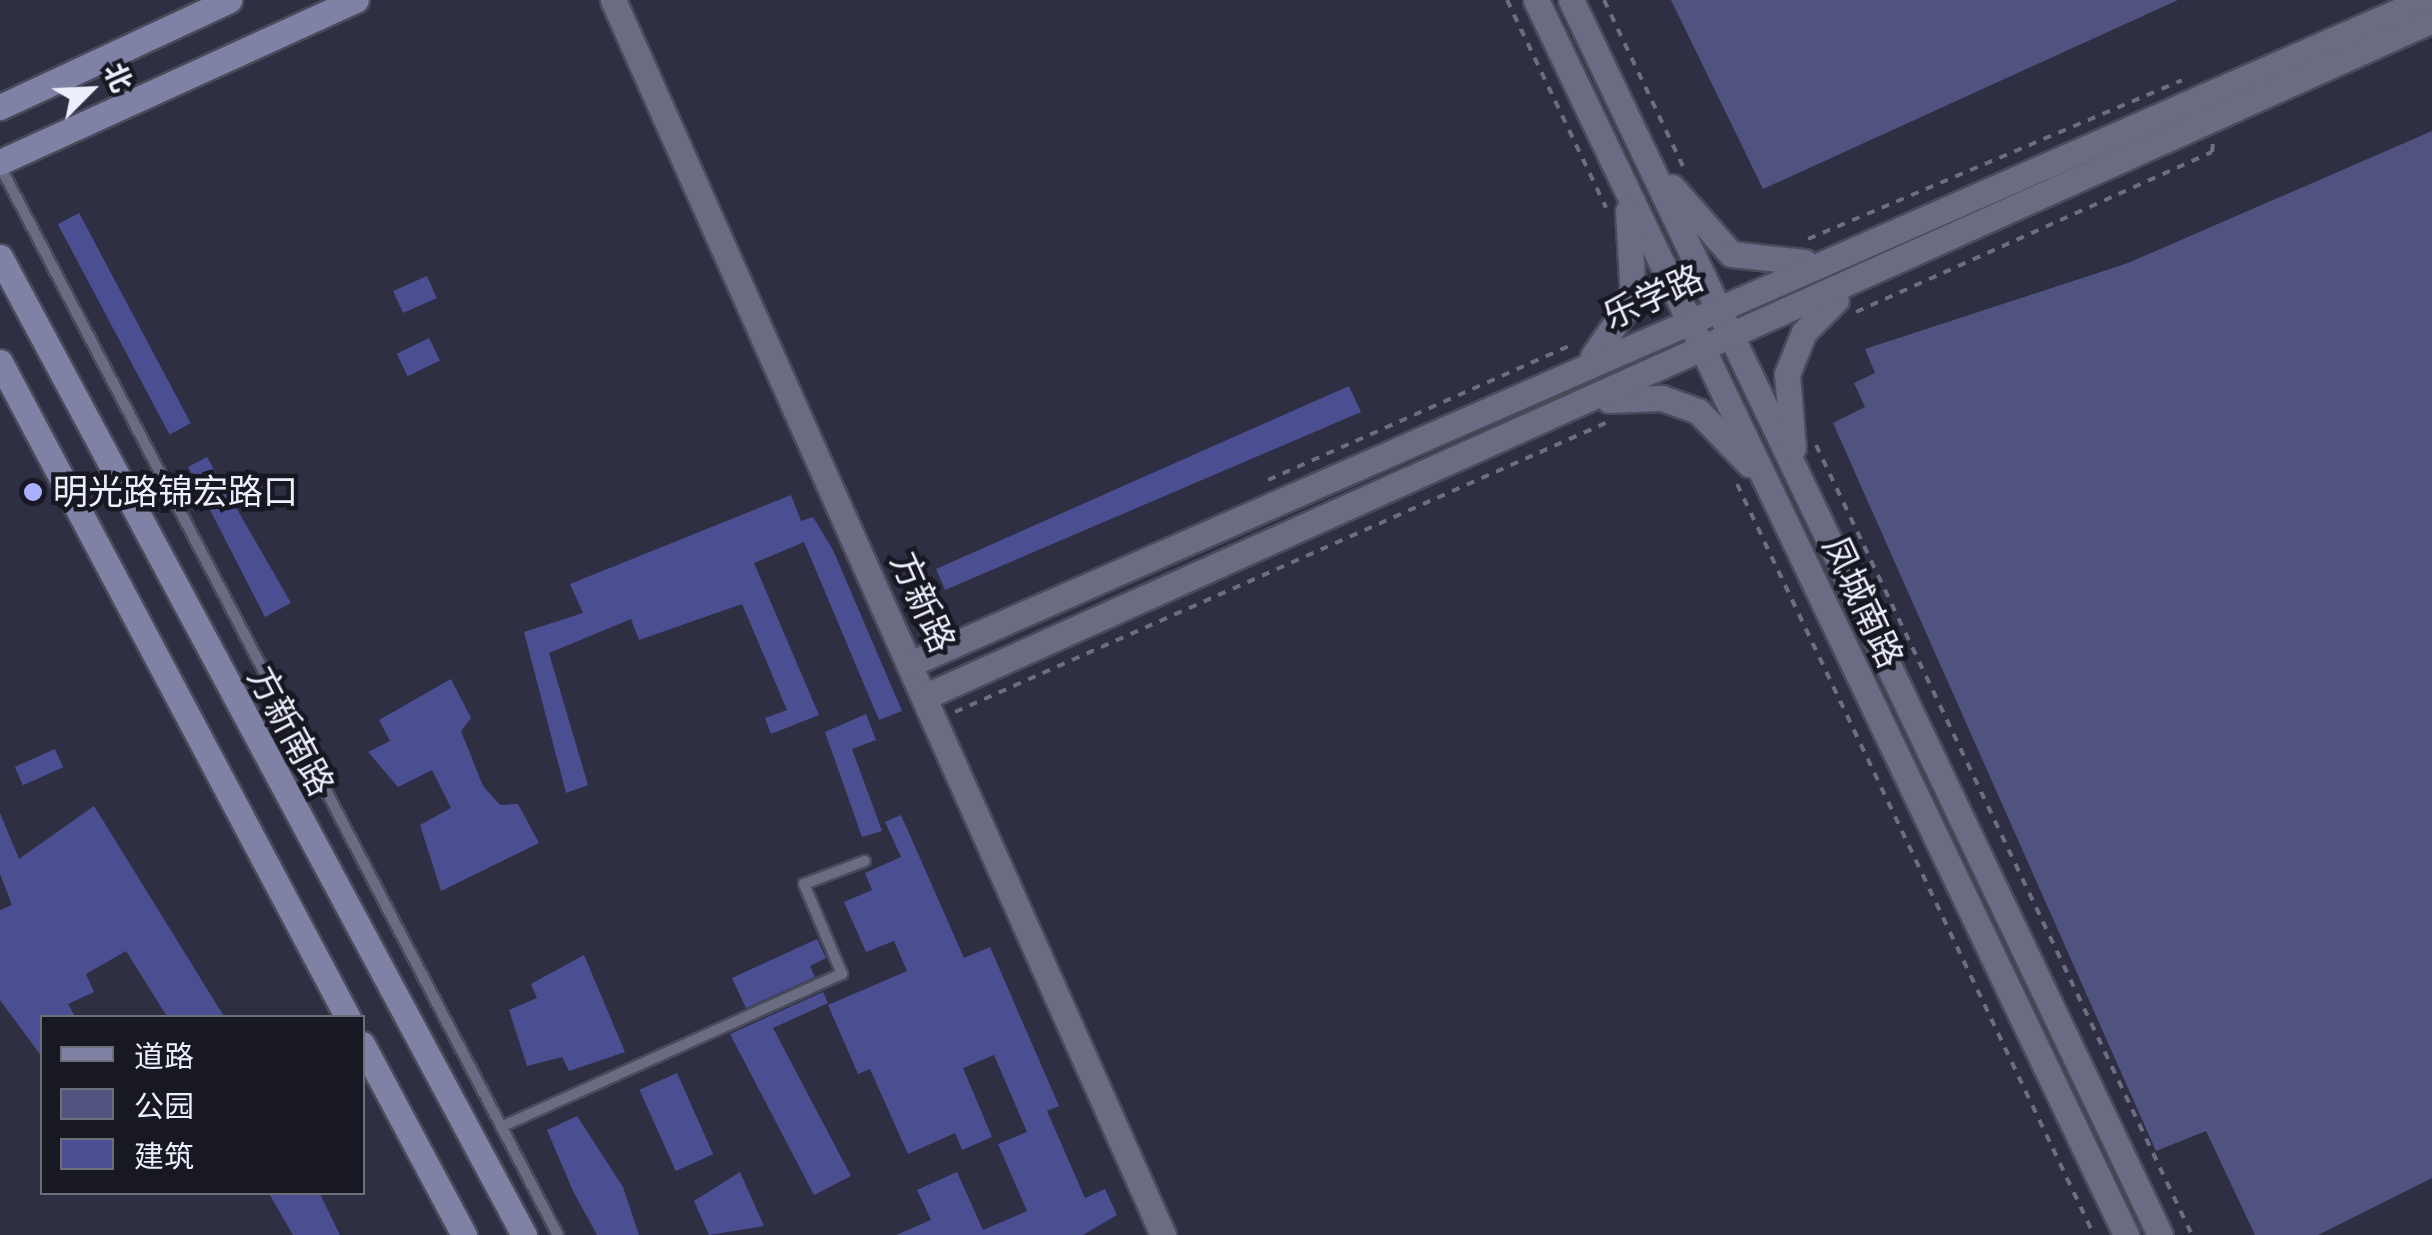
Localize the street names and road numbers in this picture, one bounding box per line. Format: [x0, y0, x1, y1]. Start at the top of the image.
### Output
street label: 乐学路 [1596, 256, 1710, 338]
street label: 凤城南路 [1814, 530, 1912, 674]
street label: 方新路 [882, 545, 964, 659]
street label: 方新南路 [240, 659, 342, 803]

